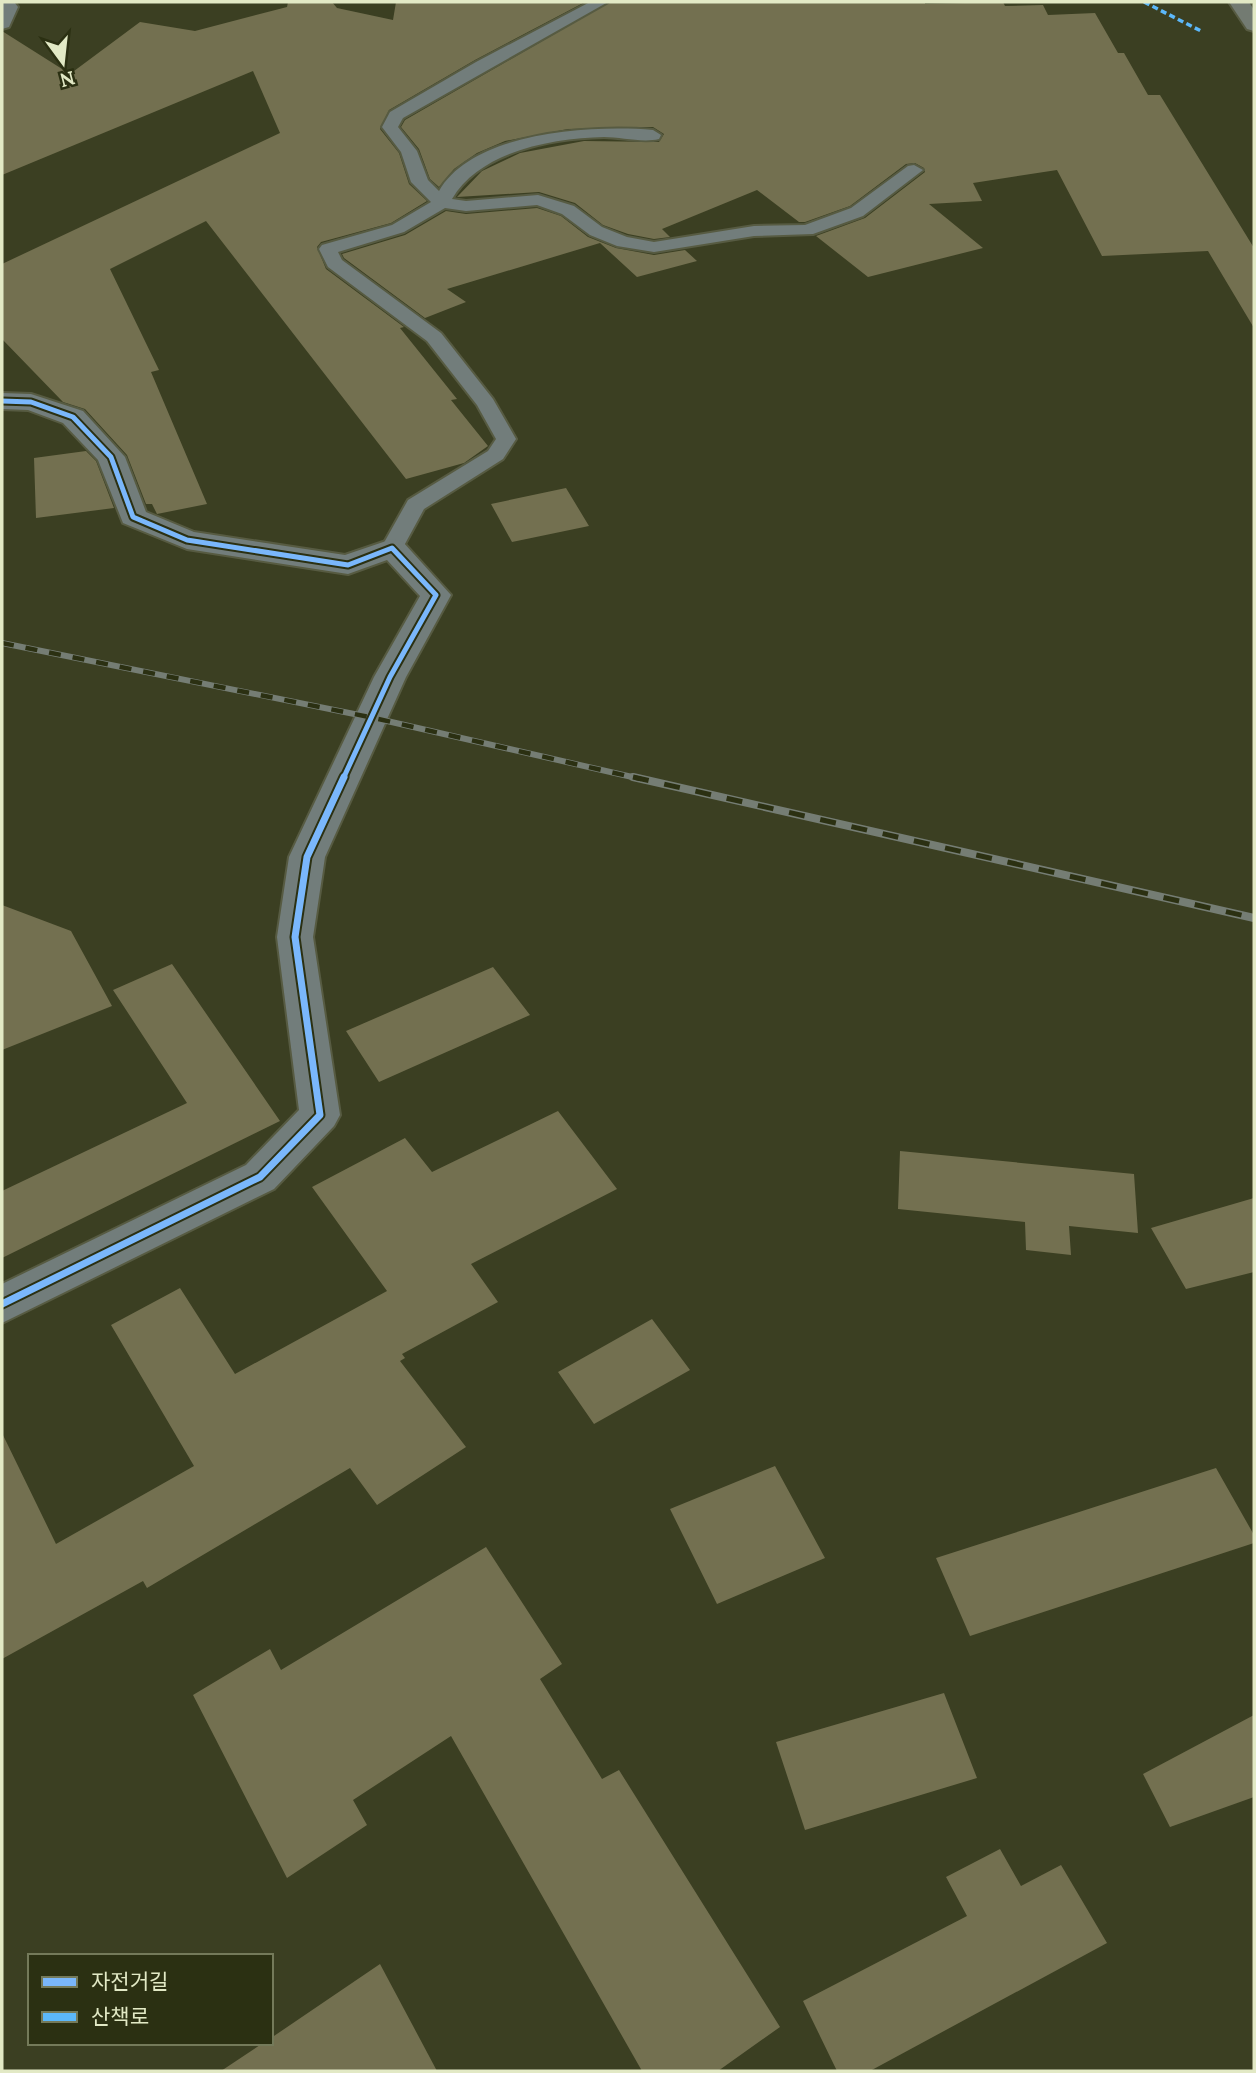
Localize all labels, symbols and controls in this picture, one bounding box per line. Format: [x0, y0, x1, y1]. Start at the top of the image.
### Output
north arrow [28, 28, 98, 98]
text: N [57, 66, 78, 93]
legend [28, 1954, 273, 2045]
text: 자전거길 [91, 1968, 168, 1995]
text: 산책로 [91, 2003, 149, 2030]

